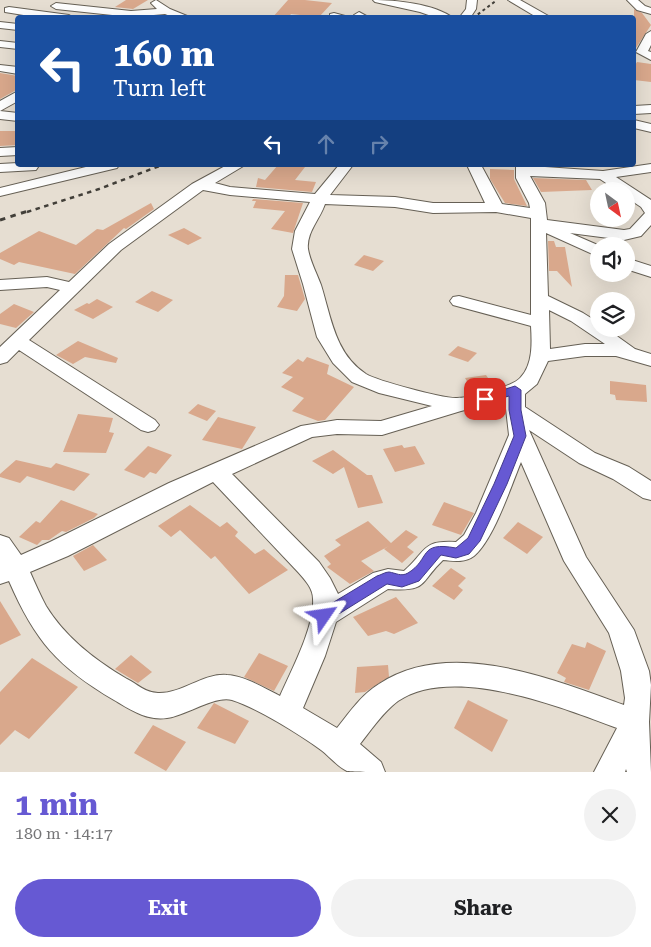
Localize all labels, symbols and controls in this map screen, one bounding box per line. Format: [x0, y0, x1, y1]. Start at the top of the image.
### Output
text: 160 m [113, 34, 214, 75]
icon: left [30, 35, 95, 100]
text: Turn left [113, 76, 206, 101]
icon: left [259, 130, 287, 158]
icon: ahead [312, 130, 340, 158]
icon: right [365, 130, 393, 158]
north arrow [590, 182, 635, 228]
map controls [590, 182, 635, 337]
button: sound [590, 237, 635, 282]
button: layers [590, 292, 635, 337]
pin [464, 378, 506, 420]
icon: arrive [471, 385, 499, 413]
position arrow [297, 589, 349, 641]
text: 1 min [15, 787, 98, 822]
button: close [584, 789, 636, 841]
text: 180 m · 14:17 [15, 824, 113, 843]
button: Exit [15, 879, 321, 937]
button: Share [331, 879, 636, 937]

